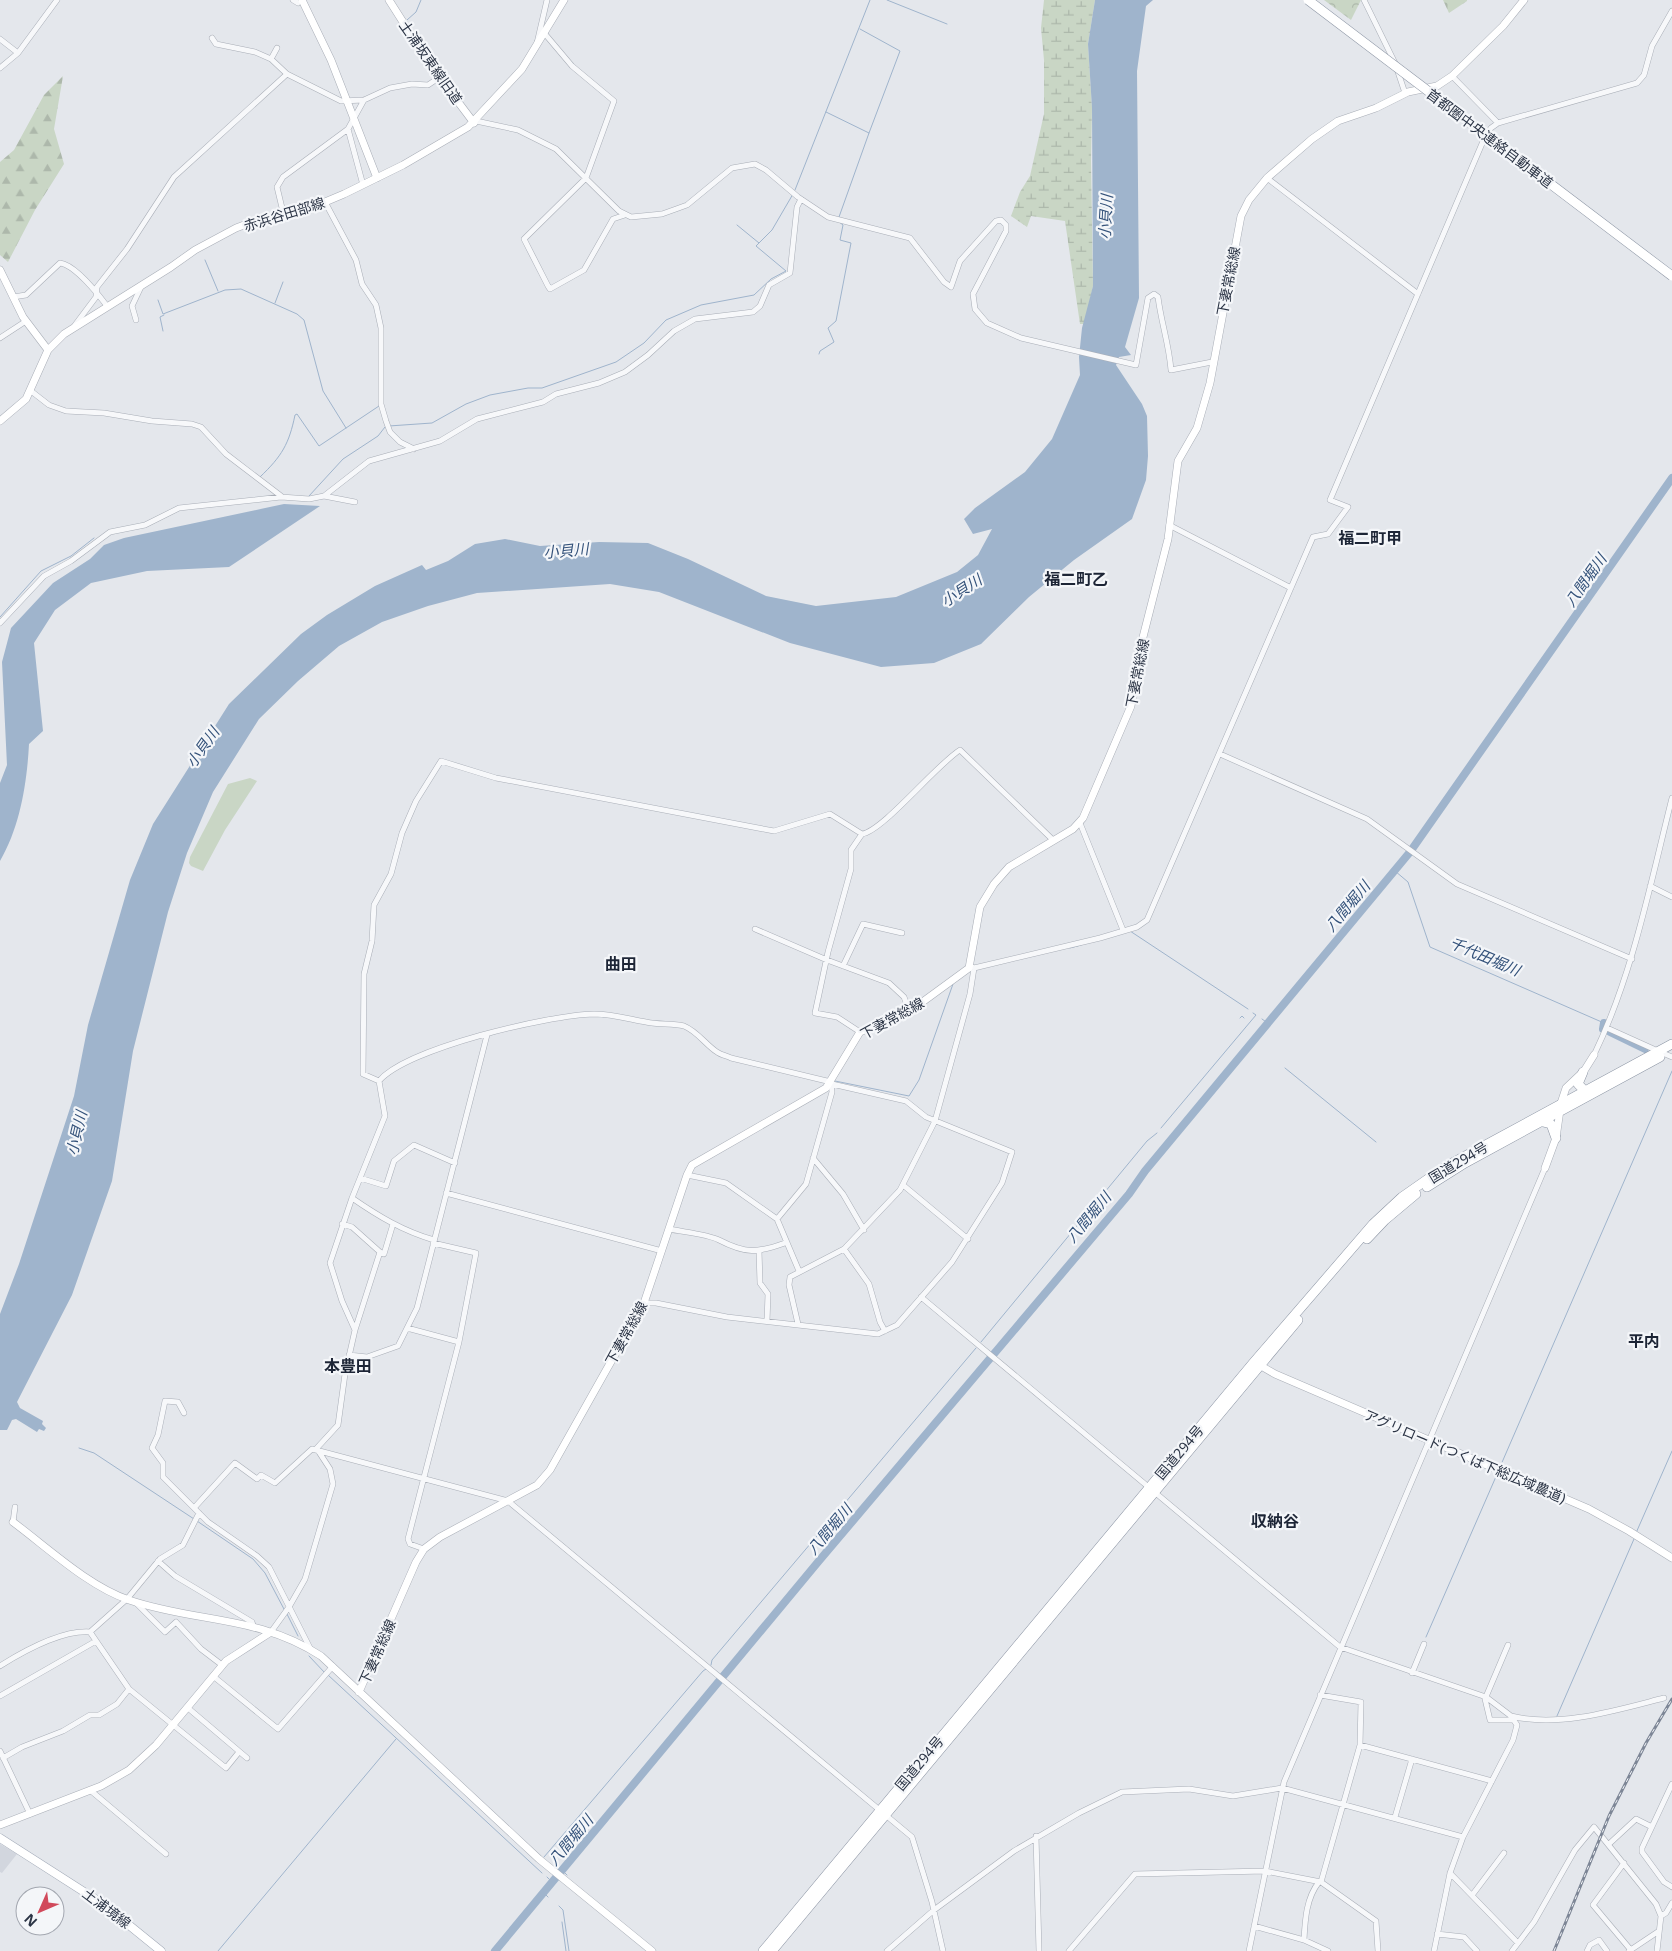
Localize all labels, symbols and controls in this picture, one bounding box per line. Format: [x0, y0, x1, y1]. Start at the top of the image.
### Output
street label: 土浦坂東線旧道 [395, 16, 467, 108]
street label: 首都圏中央連絡自動車道 [1423, 84, 1557, 192]
water label: 小貝川 [1094, 192, 1116, 240]
street label: 赤浜谷田部線 [241, 193, 327, 235]
street label: 下妻常総線 [1212, 245, 1244, 317]
district label: 福二町甲 [1338, 527, 1402, 549]
water label: 小貝川 [543, 538, 591, 562]
water label: 八間堀川 [1560, 548, 1612, 610]
water label: 小貝川 [937, 568, 987, 611]
district label: 福二町乙 [1044, 568, 1108, 590]
street label: 下妻常総線 [1121, 637, 1153, 709]
water label: 小貝川 [181, 721, 224, 771]
water label: 八間堀川 [1320, 875, 1375, 935]
water label: 千代田堀川 [1447, 932, 1525, 981]
district label: 曲田 [605, 953, 637, 975]
street label: 下妻常総線 [857, 993, 927, 1043]
water label: 小貝川 [61, 1107, 91, 1157]
street label: 国道294号 [1425, 1137, 1491, 1187]
water label: 八間堀川 [1061, 1186, 1116, 1246]
street label: 下妻常総線 [601, 1298, 651, 1368]
district label: 平内 [1628, 1330, 1660, 1352]
district label: 本豊田 [324, 1355, 372, 1377]
street label: アグリロード(つくば下総広域農道) [1361, 1405, 1569, 1507]
street label: 国道294号 [1151, 1421, 1207, 1483]
water label: 八間堀川 [802, 1498, 857, 1558]
district label: 収納谷 [1251, 1510, 1299, 1532]
street label: 下妻常総線 [354, 1616, 400, 1688]
street label: 国道294号 [891, 1732, 947, 1794]
water label: 八間堀川 [543, 1809, 598, 1869]
street label: 土浦境線 [79, 1884, 135, 1932]
north arrow [15, 1886, 65, 1936]
text: N [20, 1910, 41, 1931]

